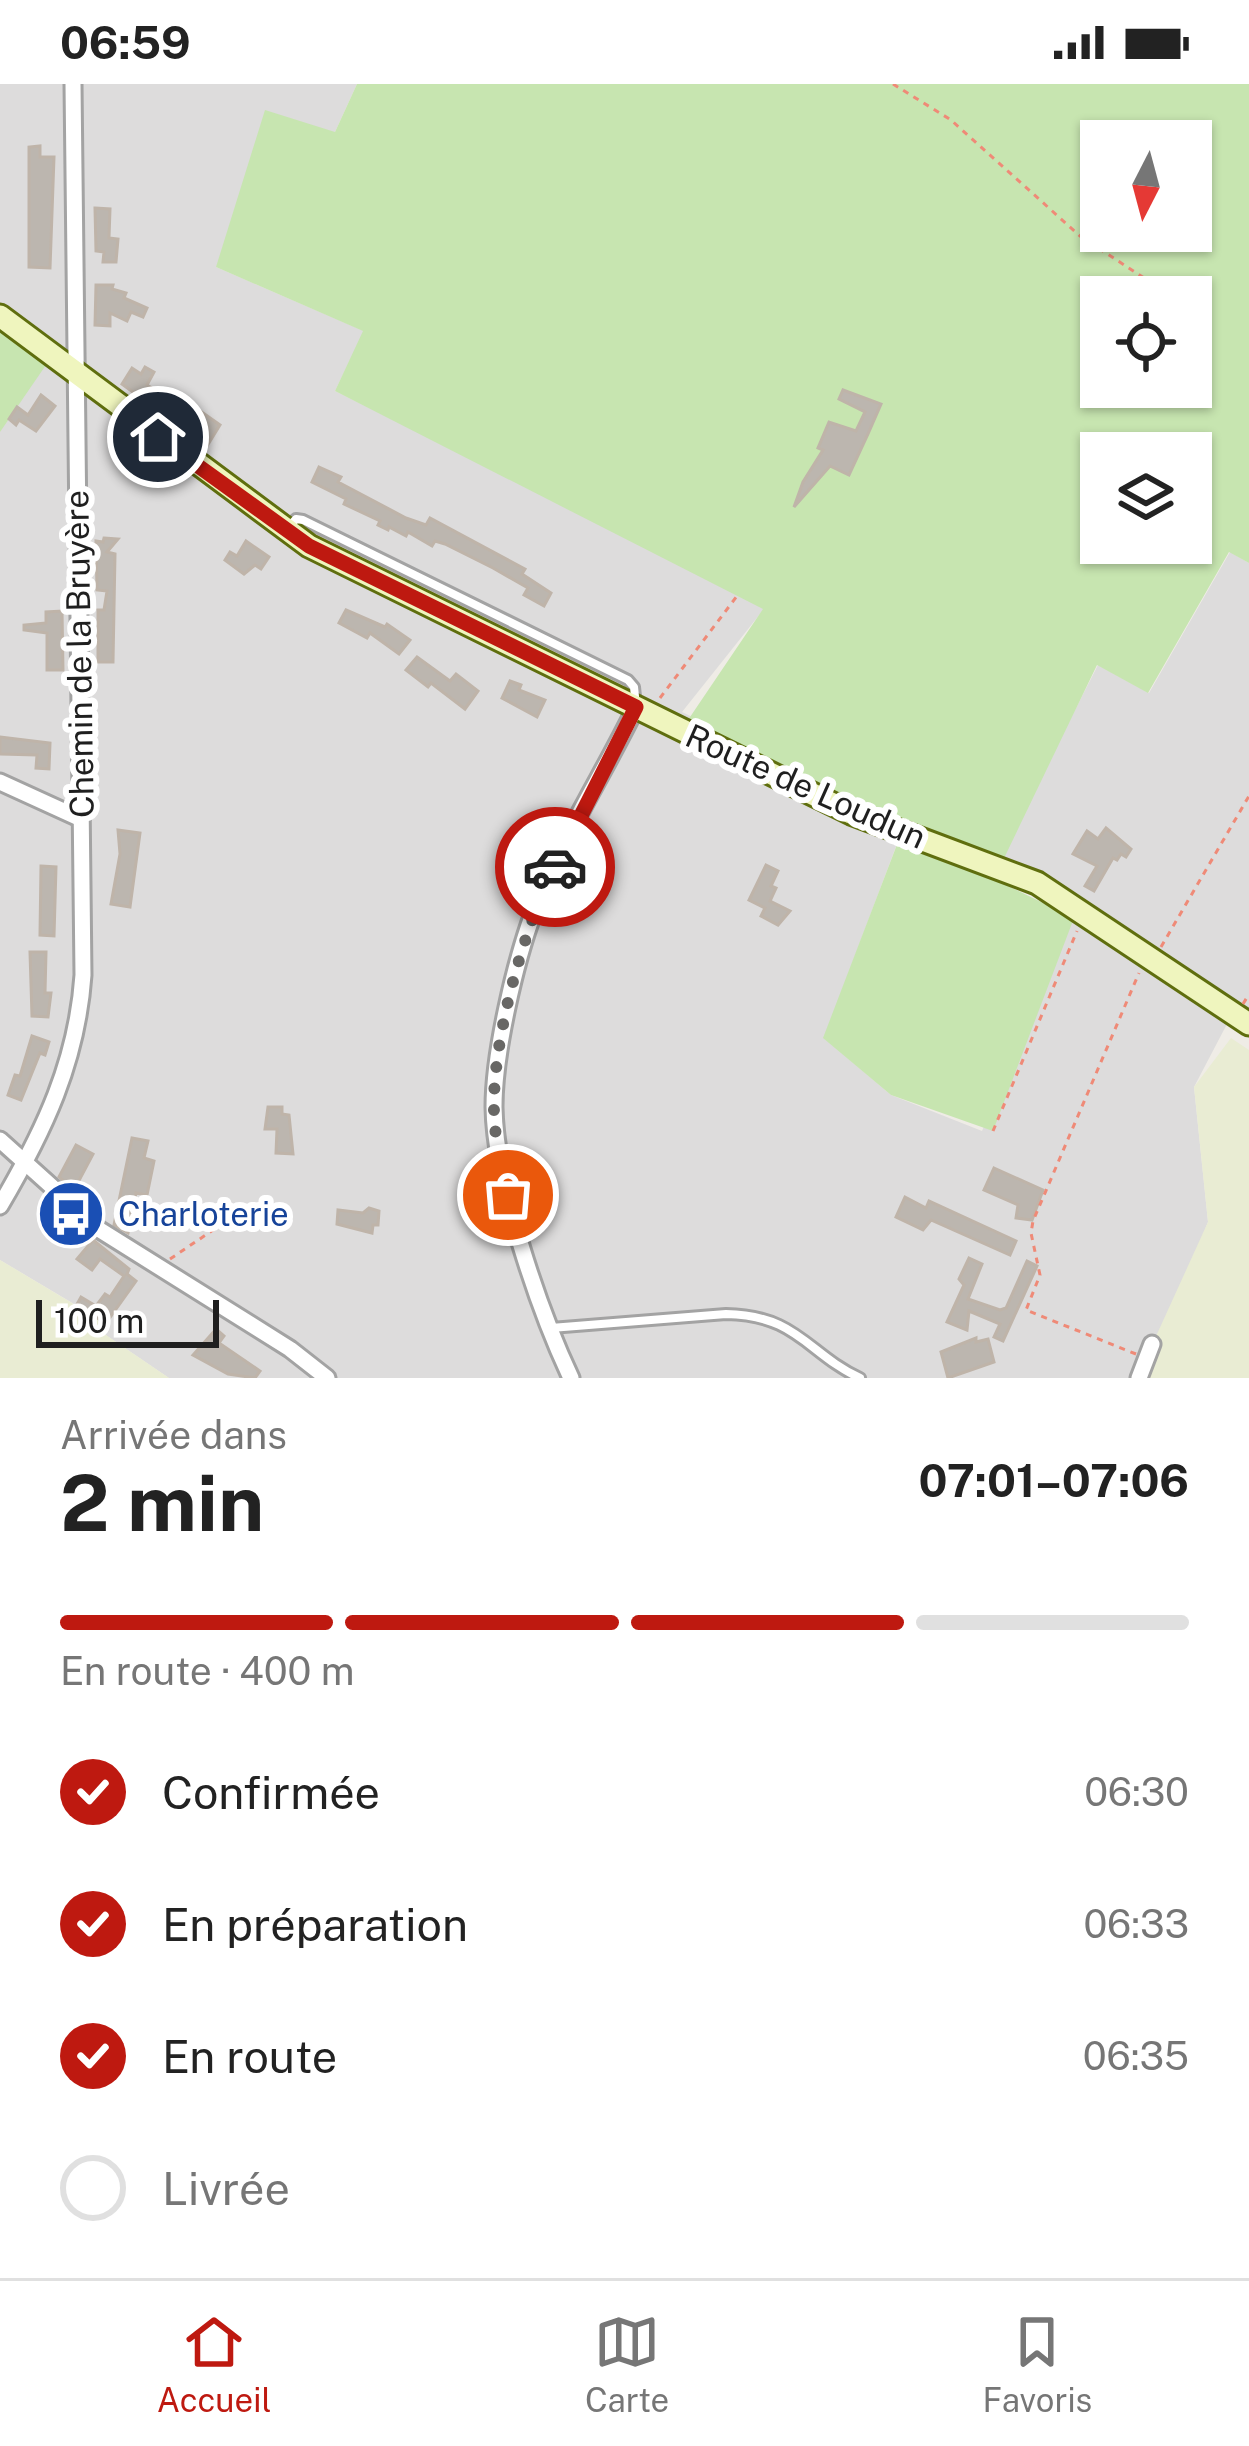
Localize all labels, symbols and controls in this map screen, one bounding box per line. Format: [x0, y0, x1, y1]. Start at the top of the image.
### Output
text: 06:59 [60, 16, 191, 69]
north arrow [1080, 120, 1212, 252]
map controls [1080, 120, 1212, 564]
button: locate [1080, 276, 1212, 408]
pin [107, 386, 209, 488]
icon: home [125, 404, 191, 470]
button: layers [1080, 432, 1212, 564]
street label: Chemin de la Bruyère [57, 490, 101, 818]
street label: Route de Loudun [680, 716, 932, 856]
courier [495, 807, 615, 927]
icon: car [522, 834, 588, 900]
pin [457, 1144, 559, 1246]
icon: bag [475, 1162, 541, 1228]
bus stop icon: Charloterie [36, 1179, 106, 1249]
place label: Charloterie [118, 1195, 289, 1233]
scale bar [36, 1294, 219, 1347]
text: 100 m [54, 1302, 144, 1340]
text: Arrivée dans [60, 1412, 287, 1458]
text: 07:01–07:06 [918, 1454, 1189, 1507]
text: 2 min [60, 1457, 264, 1549]
text: En route · 400 m [60, 1648, 355, 1694]
icon: check [60, 1759, 126, 1825]
text: Confirmée [162, 1766, 380, 1819]
text: 06:30 [1084, 1769, 1189, 1815]
icon: check [60, 1891, 126, 1957]
text: En préparation [162, 1898, 468, 1951]
text: 06:33 [1083, 1901, 1189, 1947]
icon: check [60, 2023, 126, 2089]
text: En route [162, 2030, 337, 2083]
text: 06:35 [1083, 2033, 1189, 2079]
text: Livrée [162, 2162, 290, 2215]
tab: Accueil [157, 2309, 272, 2419]
tab: Carte [585, 2309, 669, 2419]
tab: Favoris [983, 2309, 1092, 2419]

